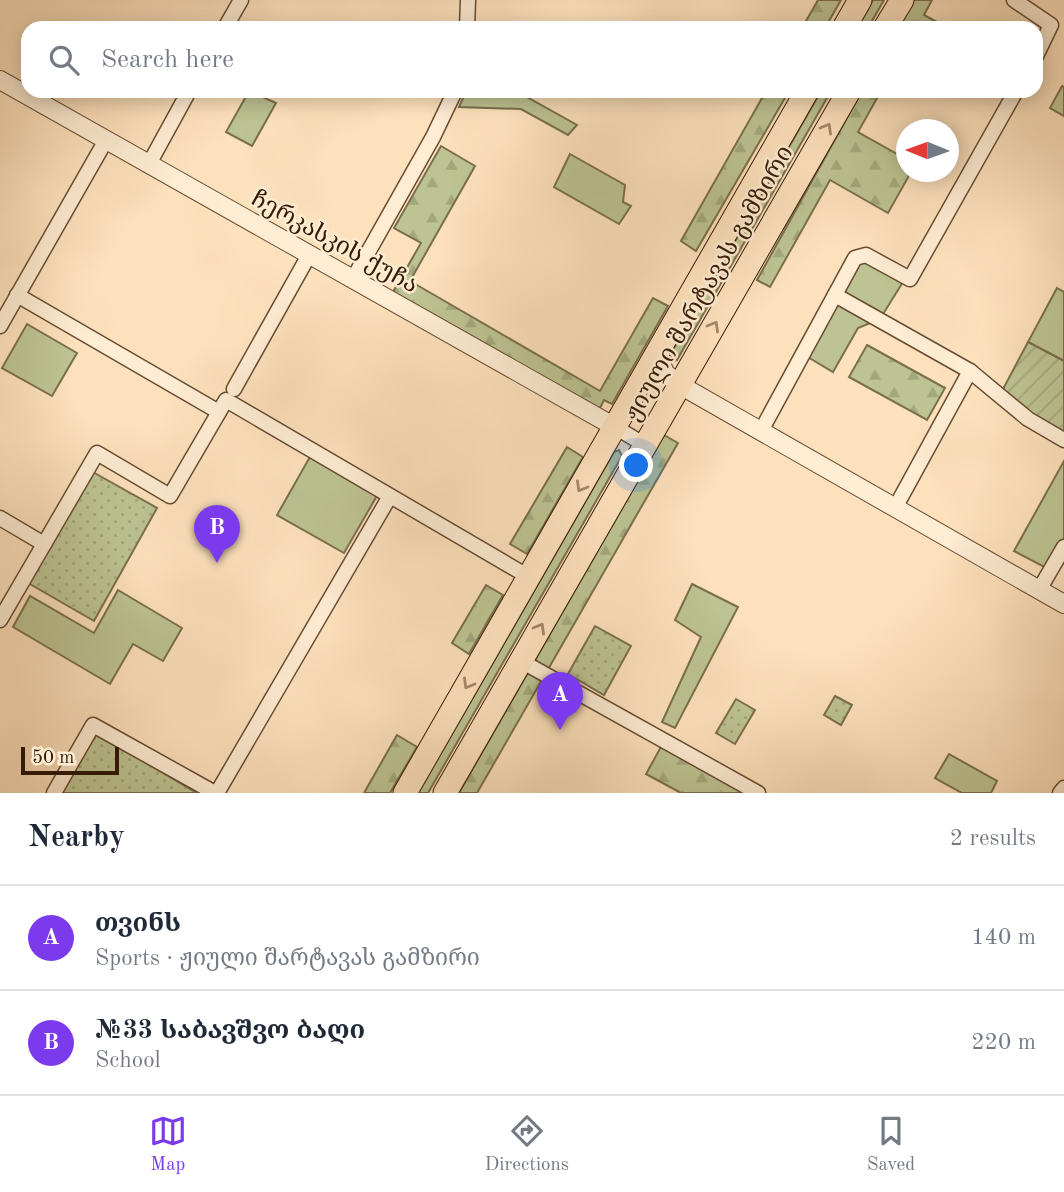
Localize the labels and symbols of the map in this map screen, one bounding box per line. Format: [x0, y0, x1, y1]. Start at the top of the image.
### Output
north arrow [896, 119, 959, 182]
one-way arrow [819, 123, 832, 136]
street label: ჟიული შარტავას გამზირი [621, 142, 799, 426]
street label: ჩერკასკის ქუჩა [247, 187, 422, 299]
one-way arrow [706, 320, 719, 333]
your location [619, 448, 653, 482]
one-way arrow [576, 479, 589, 492]
pin: B [194, 505, 240, 563]
one-way arrow [532, 622, 545, 635]
pin: A [537, 672, 583, 730]
one-way arrow [463, 677, 476, 689]
scale bar [21, 744, 119, 776]

